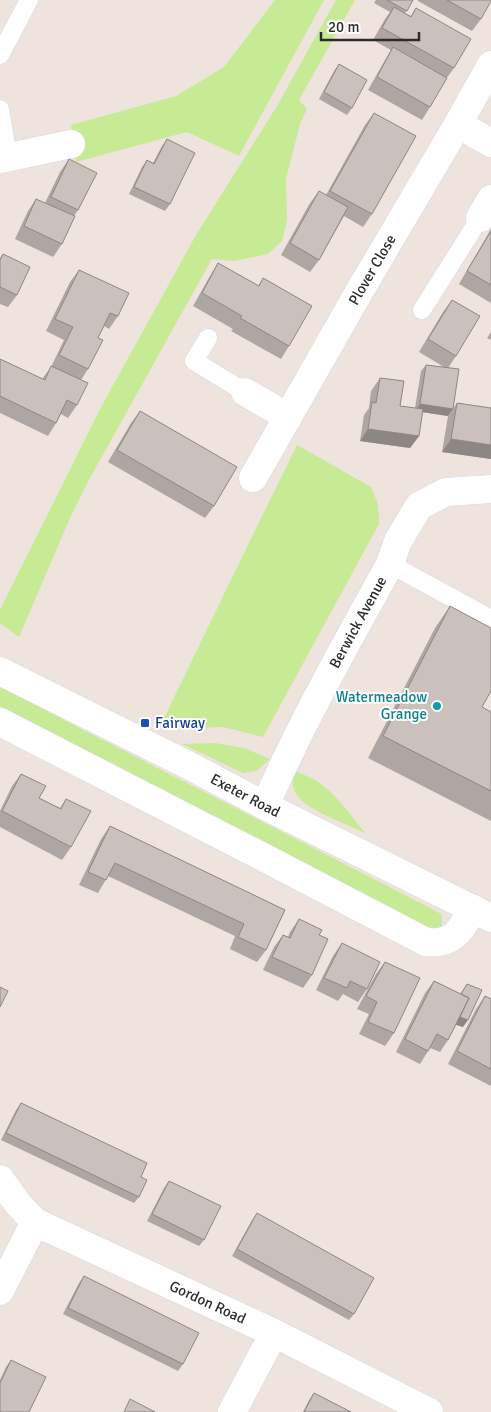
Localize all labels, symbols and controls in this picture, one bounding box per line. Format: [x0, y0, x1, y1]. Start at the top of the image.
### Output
scale bar [321, 10, 418, 42]
text: 20 m [328, 18, 359, 36]
street label: Plover Close [345, 231, 400, 308]
street label: Berwick Avenue [325, 573, 391, 671]
place label: Watermeadow Grange [336, 688, 427, 723]
marker: Watermeadow Grange [431, 700, 443, 712]
place label: Fairway [155, 714, 205, 732]
marker: Fairway [139, 717, 151, 729]
street label: Exeter Road [207, 770, 283, 821]
street label: Gordon Road [167, 1277, 249, 1328]

